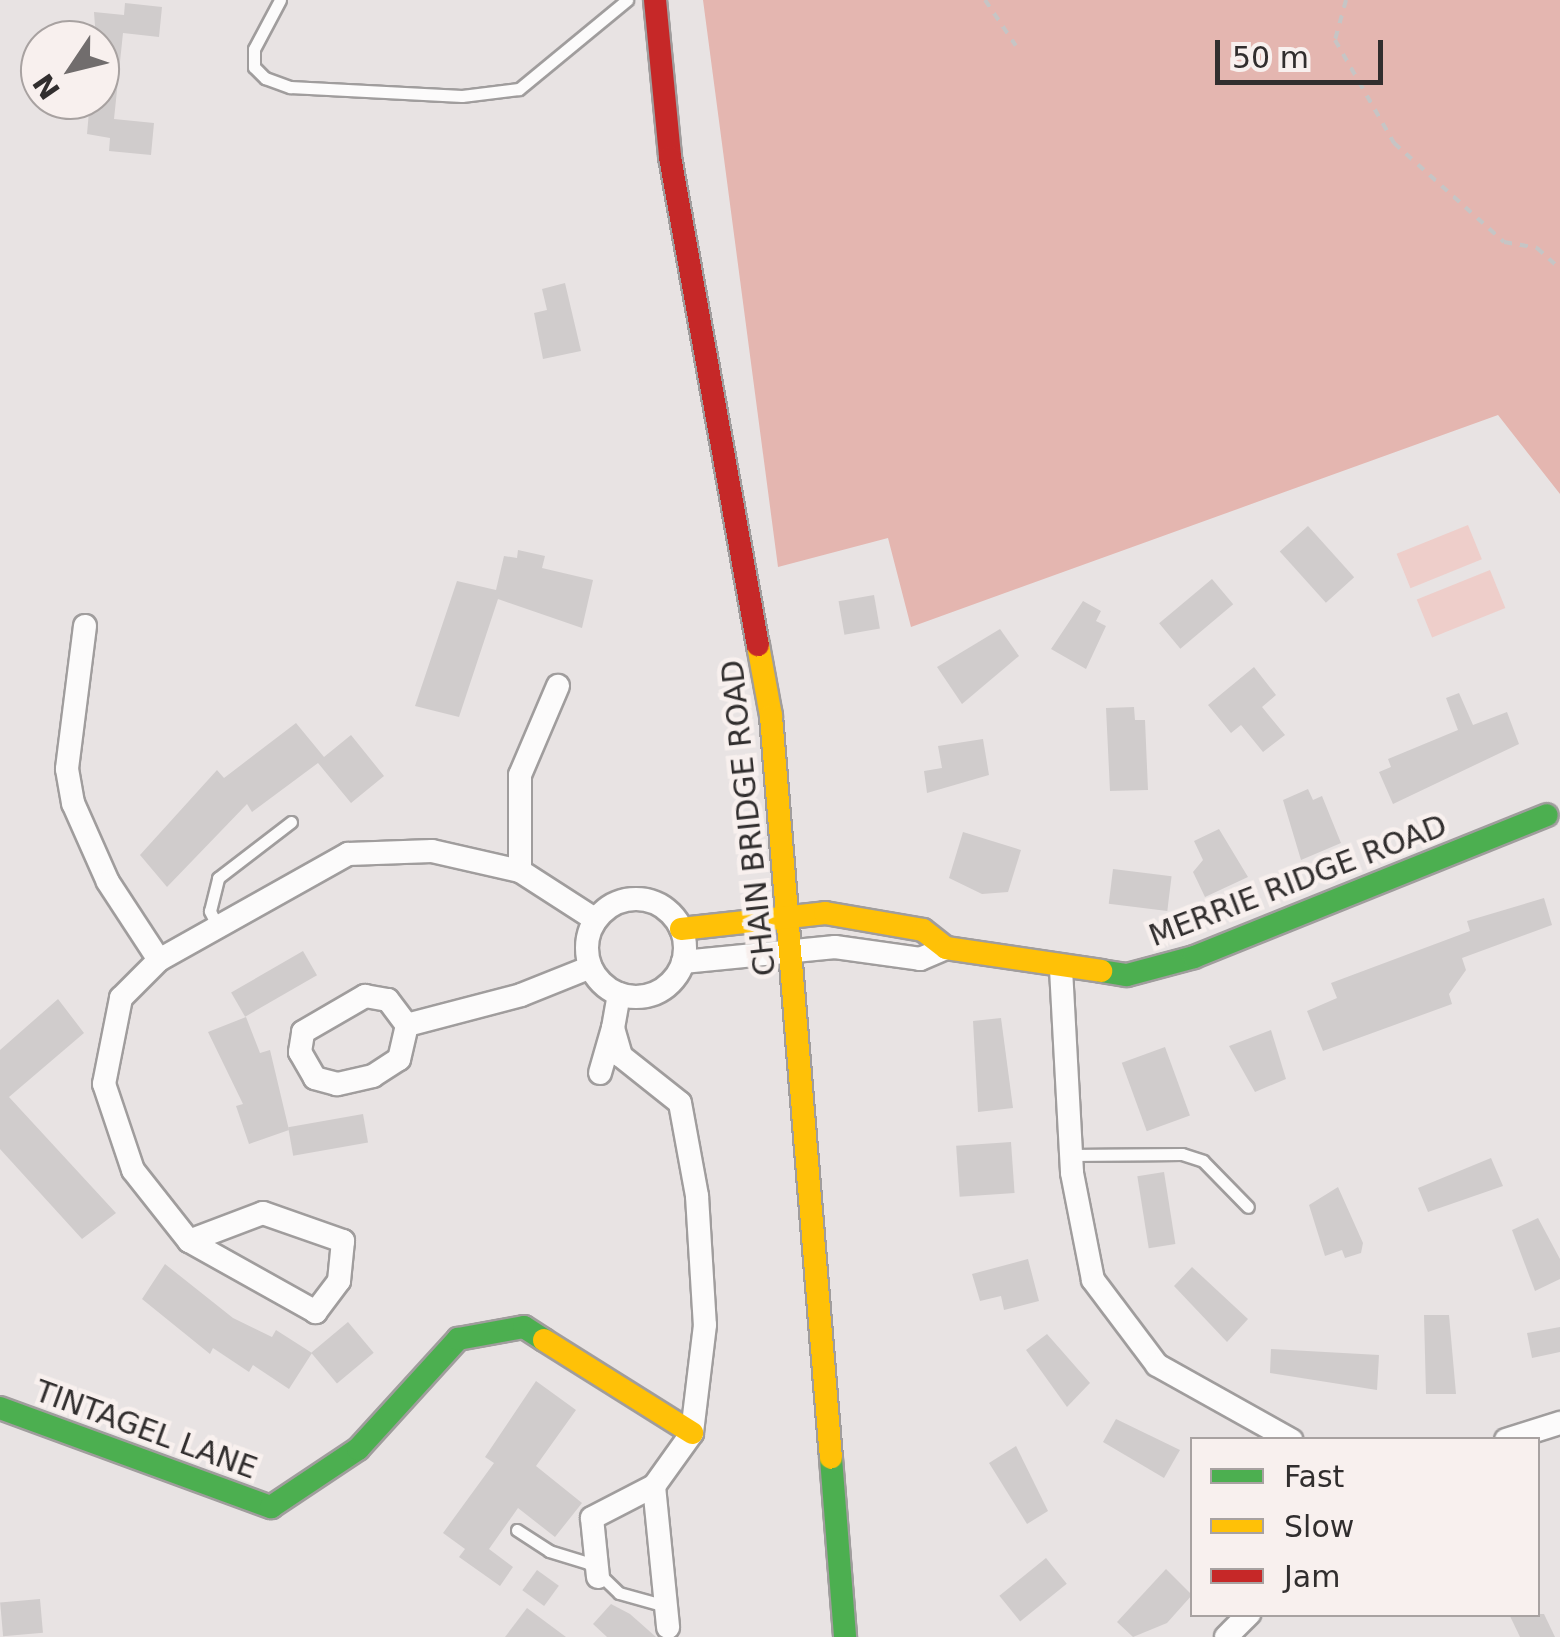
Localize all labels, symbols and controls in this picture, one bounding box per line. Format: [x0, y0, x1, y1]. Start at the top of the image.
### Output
north arrow [20, 20, 120, 120]
scale bar [1220, 20, 1388, 82]
text: 50 m [1232, 40, 1309, 75]
text: N [26, 67, 67, 105]
street label: CHAIN BRIDGE ROAD [715, 658, 783, 978]
street label: MERRIE RIDGE ROAD [1144, 808, 1452, 954]
street label: TINTAGEL LANE [30, 1373, 262, 1487]
legend [1190, 1437, 1540, 1617]
text: Fast [1284, 1459, 1344, 1494]
text: Slow [1284, 1509, 1354, 1544]
text: Jam [1284, 1559, 1340, 1594]

